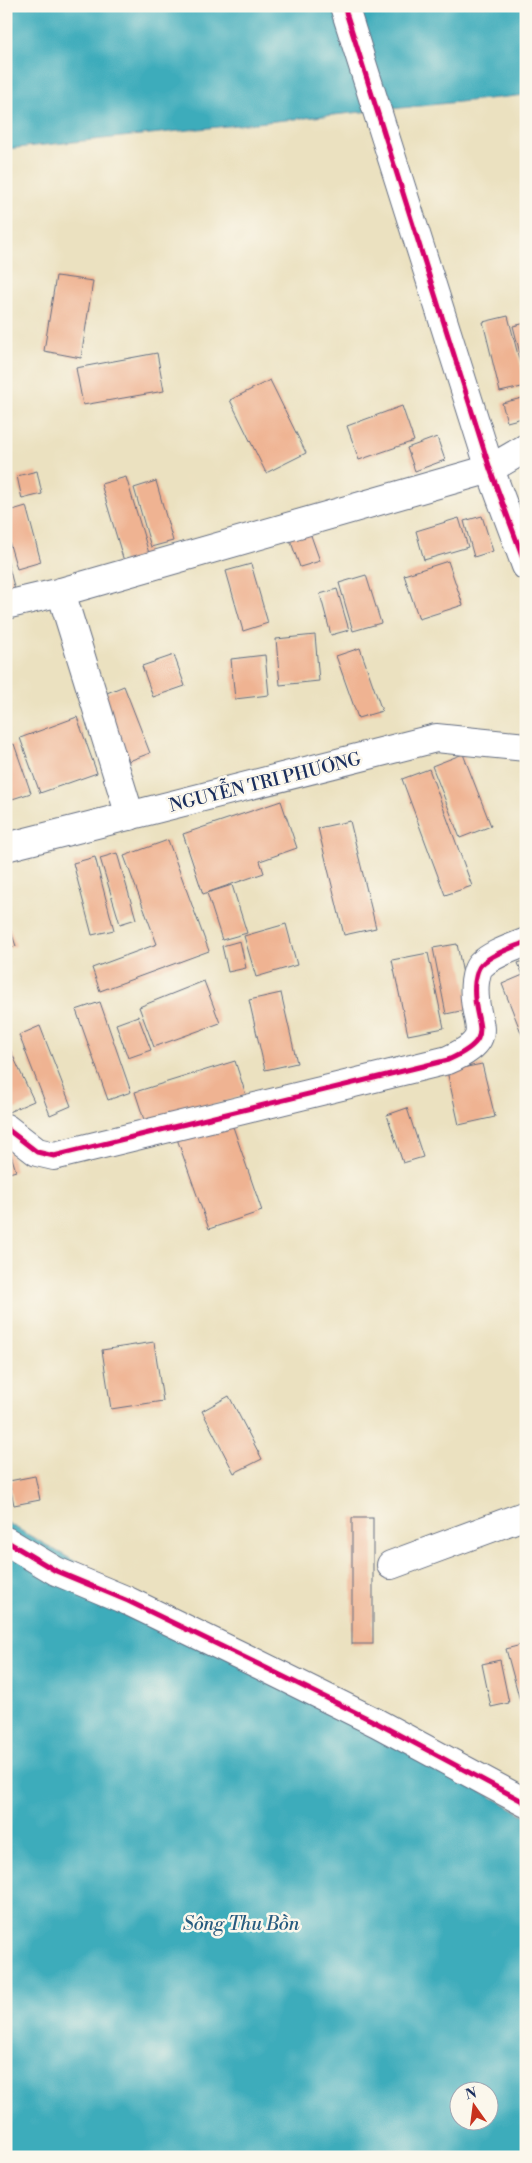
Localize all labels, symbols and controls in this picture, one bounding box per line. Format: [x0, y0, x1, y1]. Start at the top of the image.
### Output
street label: NGUYỄN TRI PHƯƠNG [166, 744, 364, 817]
water label: Sông Thu Bồn [183, 1912, 300, 1936]
north arrow [450, 2080, 500, 2130]
text: N [464, 2084, 479, 2104]

